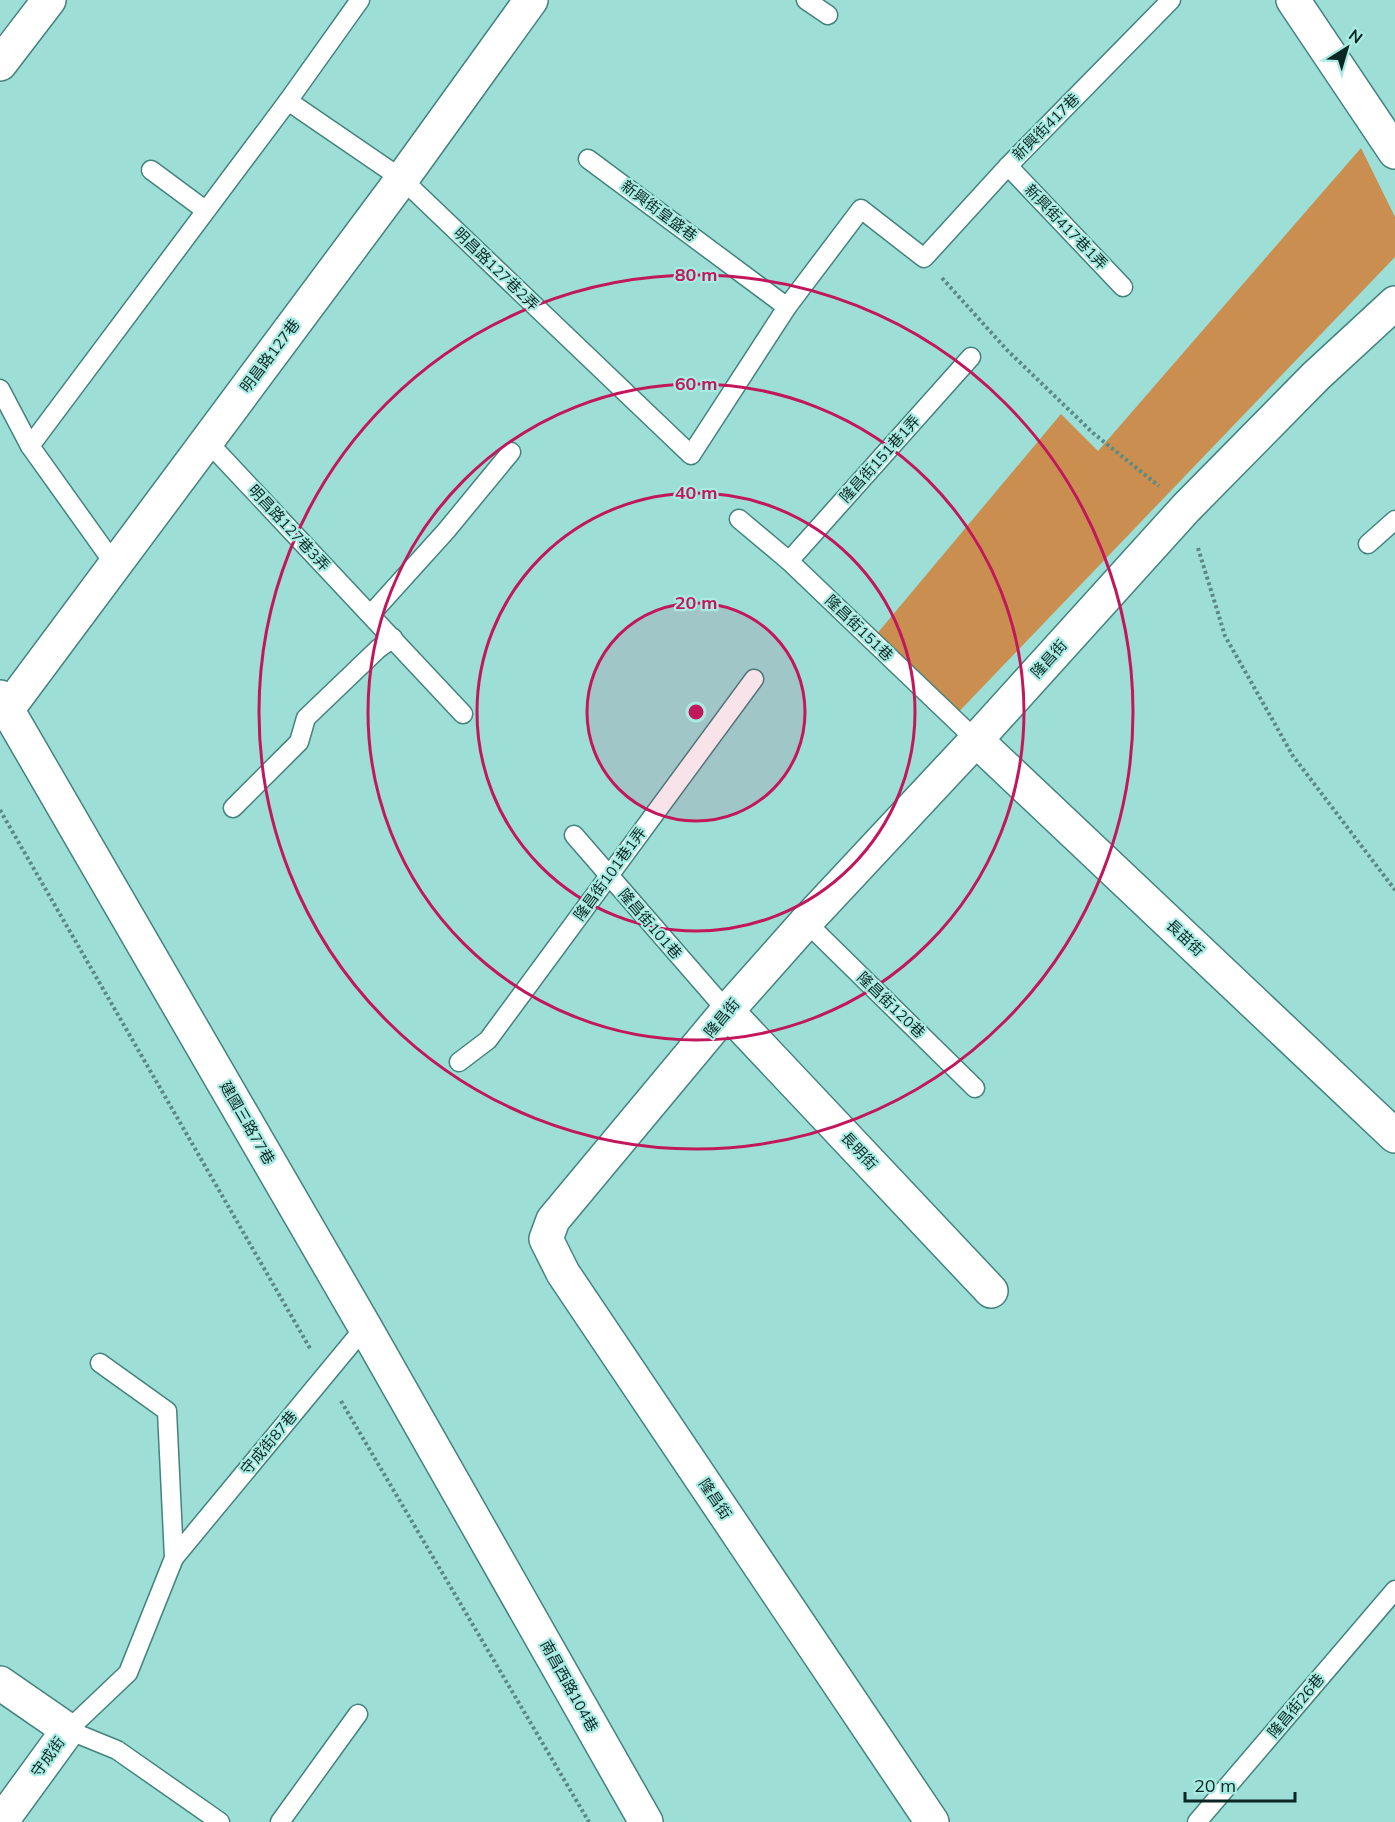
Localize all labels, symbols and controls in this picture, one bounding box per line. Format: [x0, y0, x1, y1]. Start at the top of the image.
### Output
north arrow [1317, 18, 1377, 78]
text: N [1345, 24, 1367, 48]
street label: 新興街417巷 [1008, 89, 1083, 164]
street label: 新興街皇盛巷 [618, 176, 701, 245]
street label: 新興街417巷1弄 [1021, 180, 1112, 273]
street label: 明昌路127巷2弄 [450, 223, 543, 314]
text: 80 m [675, 263, 717, 286]
street label: 明昌路127巷 [236, 315, 303, 396]
text: 60 m [675, 372, 717, 395]
street label: 隆昌街151巷1弄 [835, 411, 924, 506]
street label: 明昌路127巷3弄 [245, 481, 334, 575]
text: 40 m [675, 481, 717, 504]
text: 20 m [675, 591, 717, 614]
street label: 隆昌街151巷 [821, 591, 897, 665]
street label: 隆昌街 [1027, 636, 1071, 682]
centre of rings [686, 702, 706, 722]
street label: 隆昌街101巷1弄 [570, 824, 650, 924]
street label: 隆昌街101巷 [615, 885, 685, 963]
street label: 長苗街 [1162, 915, 1208, 960]
street label: 隆昌街120巷 [853, 968, 929, 1042]
street label: 隆昌街 [700, 994, 743, 1041]
street label: 建國三路77巷 [216, 1078, 279, 1168]
street label: 長明街 [837, 1128, 882, 1174]
street label: 守成街87巷 [236, 1407, 301, 1479]
street label: 隆昌街 [695, 1475, 736, 1523]
street label: 南昌西路104巷 [536, 1637, 602, 1735]
street label: 隆昌街26巷 [1263, 1670, 1328, 1742]
street label: 守成街 [27, 1733, 69, 1780]
scale bar [1185, 1765, 1294, 1803]
text: 20 m [1194, 1774, 1236, 1797]

